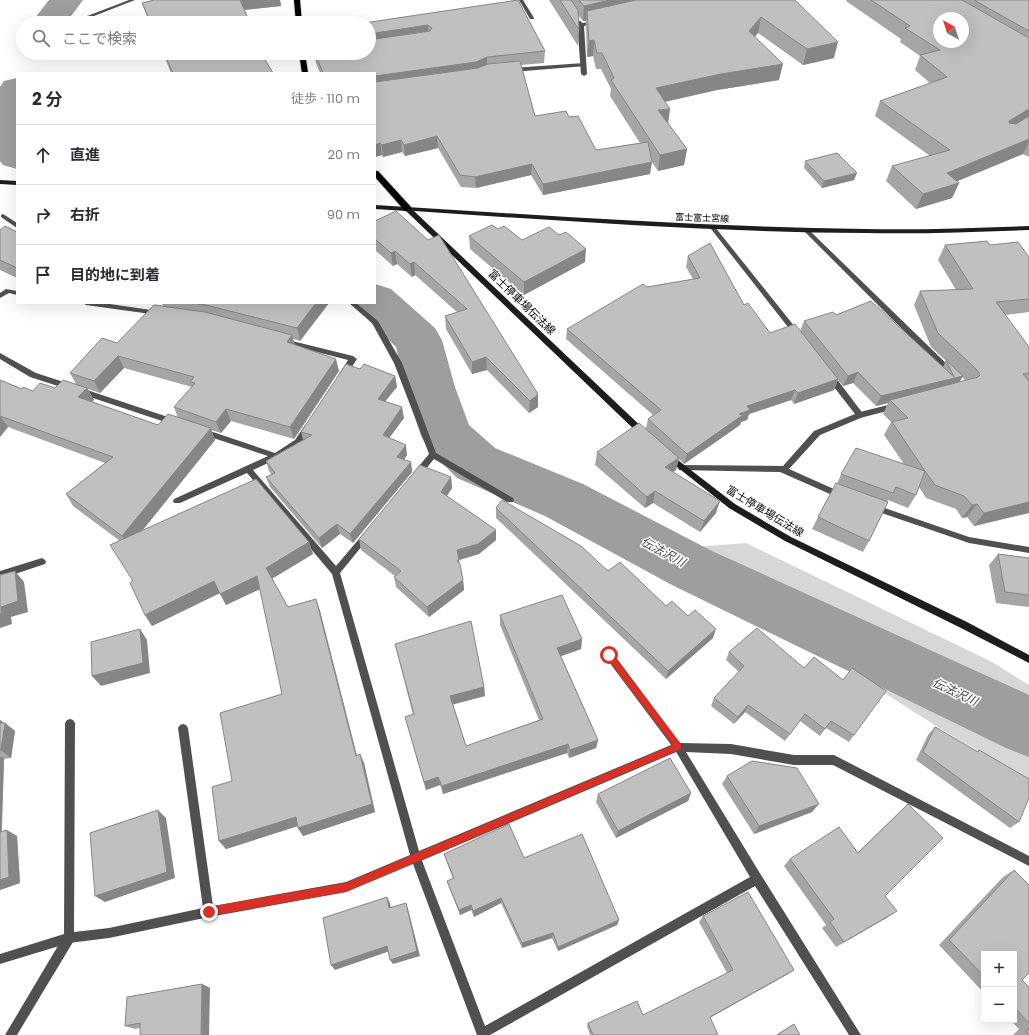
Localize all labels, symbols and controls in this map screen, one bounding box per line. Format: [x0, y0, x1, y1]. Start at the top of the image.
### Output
north arrow [933, 12, 969, 48]
search box [16, 16, 376, 60]
icon: search [30, 27, 52, 49]
text: ここで検索 [62, 28, 137, 49]
text: 2 分 [32, 87, 62, 111]
text: 徒歩 · 110 m [291, 89, 360, 108]
icon: ahead [32, 144, 54, 166]
text: 直進 [70, 144, 100, 165]
text: 20 m [327, 145, 360, 164]
icon: right [32, 204, 54, 226]
text: 右折 [70, 204, 100, 225]
text: 90 m [327, 205, 360, 224]
street label: 富士富士宮線 [675, 211, 730, 225]
icon: arrive [32, 264, 54, 286]
text: 目的地に到着 [70, 264, 160, 285]
street label: 富士停車場伝法線 [485, 266, 559, 338]
street label: 富士停車場伝法線 [723, 481, 807, 541]
water label: 伝法沢川 [638, 533, 690, 571]
route start [600, 646, 618, 664]
water label: 伝法沢川 [930, 674, 982, 710]
route end [200, 903, 218, 921]
map controls [981, 951, 1017, 1023]
button: + [981, 951, 1017, 987]
button: − [981, 987, 1017, 1023]

